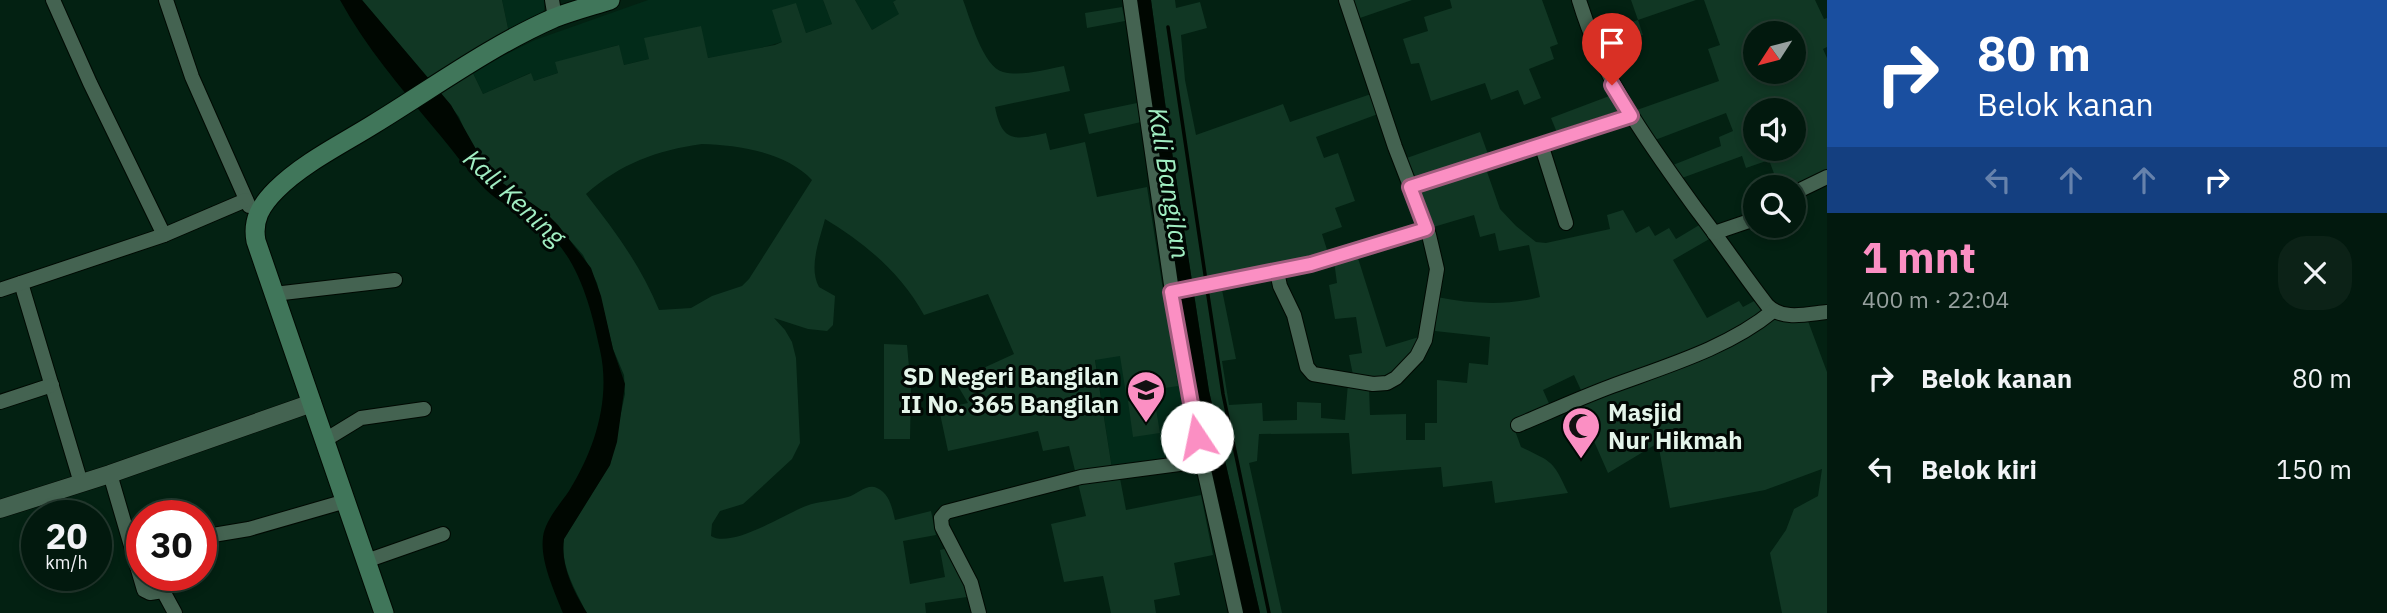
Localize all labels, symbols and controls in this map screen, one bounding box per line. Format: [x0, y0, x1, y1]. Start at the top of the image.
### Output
pin [1582, 13, 1642, 85]
north arrow [1743, 21, 1806, 84]
map controls [1743, 21, 1806, 238]
text: 80 m [1977, 21, 2091, 84]
icon: arrive [1593, 24, 1631, 62]
icon: right [1862, 28, 1953, 119]
text: Belok kanan [1977, 83, 2154, 125]
button: sound [1743, 98, 1806, 161]
water label: Kali Bangilan [1141, 105, 1199, 261]
water label: Kali Kening [457, 141, 575, 254]
icon: left [1979, 161, 2017, 199]
icon: ahead [2052, 161, 2090, 199]
icon: ahead [2125, 161, 2163, 199]
icon: right [2198, 161, 2236, 199]
button: search [1743, 175, 1806, 238]
text: 1 mnt [1862, 230, 1976, 285]
button: close [2278, 236, 2352, 310]
text: 400 m · 22:04 [1862, 284, 2009, 314]
icon: right [1862, 359, 1900, 397]
place label: SD Negeri Bangilan II No. 365 Bangilan [901, 360, 1119, 420]
text: Belok kanan [1921, 361, 2072, 395]
text: 80 m [2292, 361, 2352, 395]
school or university icon: SD Negeri Bangilan II No. 365 Bangilan [1125, 369, 1167, 424]
place label: Masjid Nur Hikmah [1608, 396, 1743, 456]
position arrow [1160, 400, 1234, 474]
mosque icon: Masjid Nur Hikmah [1560, 405, 1602, 460]
icon: left [1862, 450, 1900, 488]
text: Belok kiri [1921, 452, 2037, 486]
text: 150 m [2276, 452, 2352, 486]
speed limit sign: 30 [126, 500, 217, 591]
text: 20 [45, 513, 88, 559]
text: km/h [45, 551, 88, 574]

